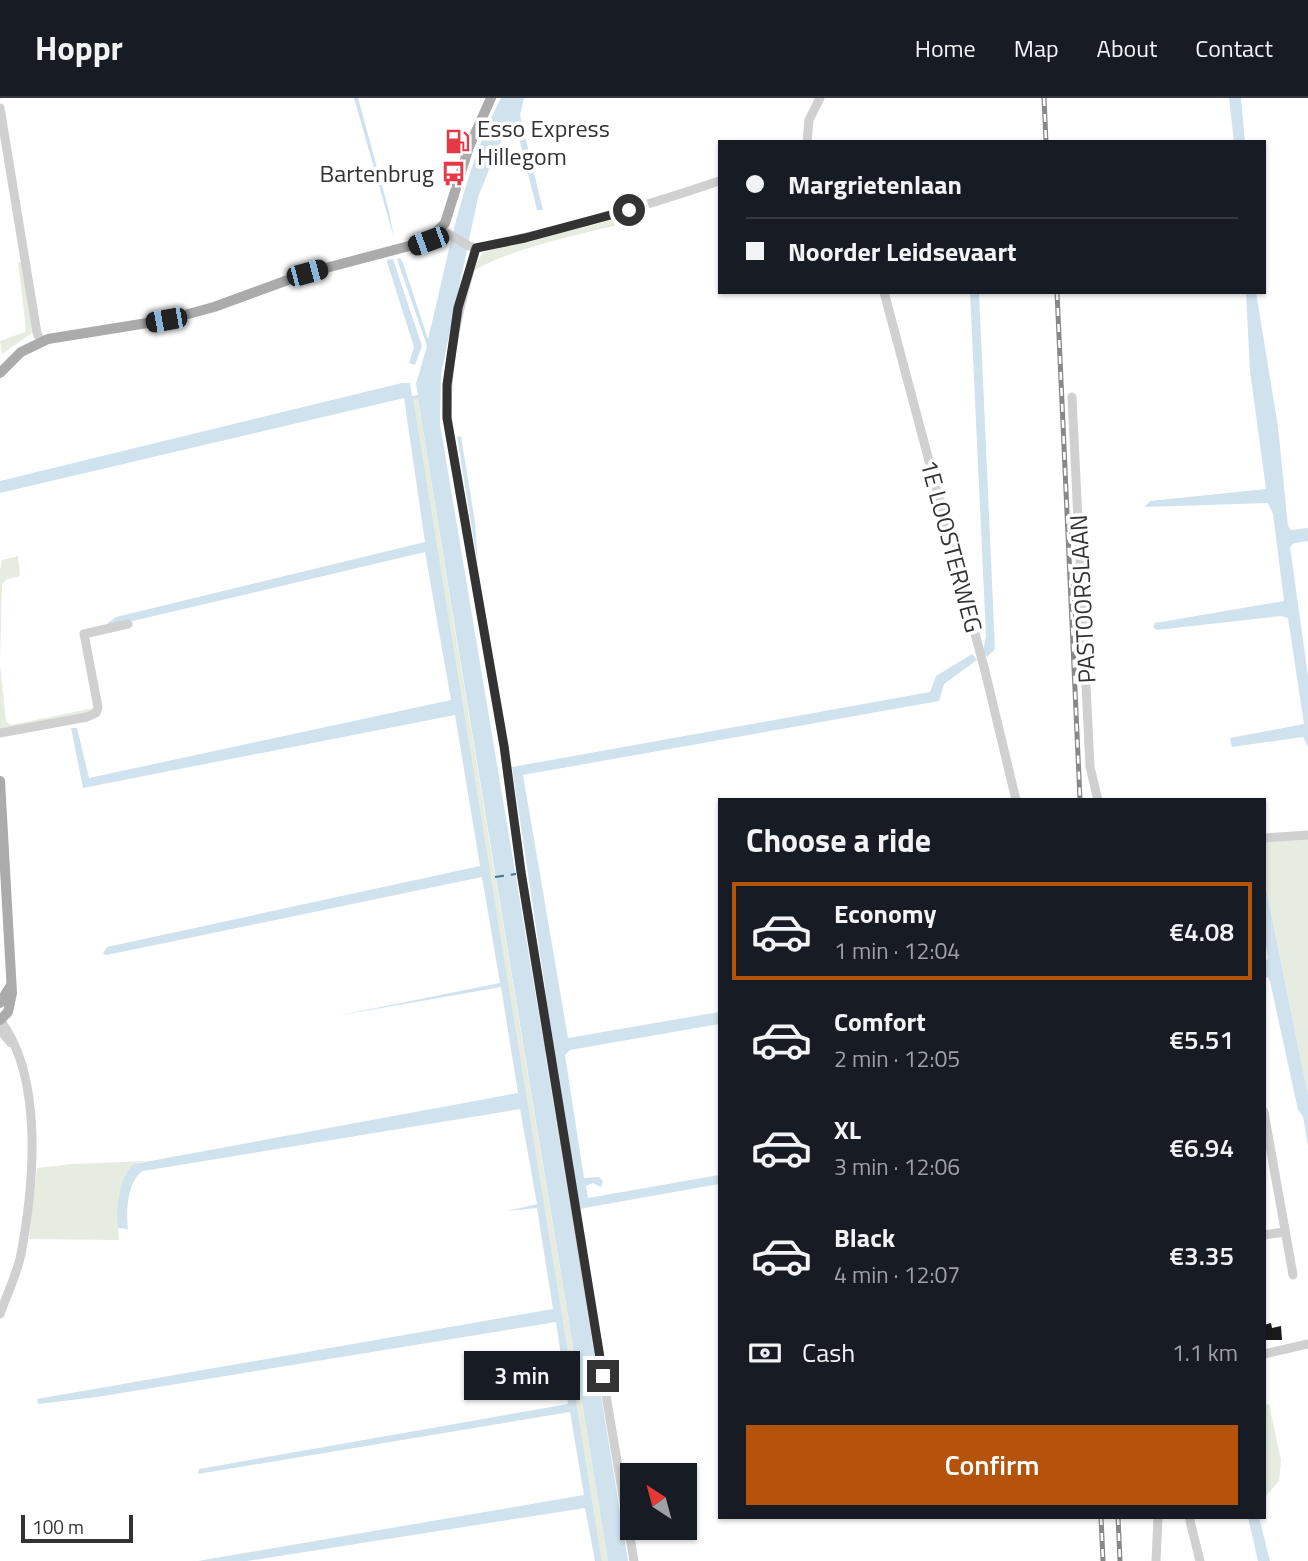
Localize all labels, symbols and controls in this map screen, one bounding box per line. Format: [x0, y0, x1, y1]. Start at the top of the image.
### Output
text: Hoppr [35, 23, 123, 73]
text: Home [915, 30, 976, 66]
text: Map [1014, 30, 1059, 66]
text: About [1097, 30, 1157, 66]
text: Contact [1195, 30, 1273, 66]
place label: Esso Express Hillegom [477, 110, 610, 174]
fuel station icon: Esso Express Hillegom [443, 128, 471, 156]
place label: Bartenbrug [319, 155, 434, 191]
bus stop icon: Bartenbrug [440, 159, 468, 187]
text: Margrietenlaan [788, 165, 962, 204]
route start [613, 194, 645, 226]
car [405, 224, 452, 258]
text: Noorder Leidsevaart [788, 232, 1017, 271]
car [284, 257, 331, 289]
car [144, 306, 189, 334]
street label: 1E LOOSTERWEG [912, 456, 992, 636]
street label: PASTOORSLAAN [1060, 514, 1104, 684]
text: Choose a ride [746, 816, 931, 864]
text: Economy [834, 894, 936, 933]
icon: car [750, 900, 813, 963]
text: €4.08 [1170, 912, 1234, 951]
text: 1 min · 12:04 [834, 933, 960, 968]
text: Comfort [834, 1002, 926, 1041]
icon: car [750, 1008, 813, 1071]
text: €5.51 [1170, 1020, 1234, 1059]
text: 2 min · 12:05 [834, 1041, 960, 1076]
text: XL [834, 1110, 861, 1149]
icon: car [750, 1116, 813, 1179]
text: €6.94 [1170, 1128, 1234, 1167]
text: 3 min · 12:06 [834, 1149, 960, 1184]
text: Black [834, 1218, 895, 1257]
icon: car [750, 1224, 813, 1287]
text: €3.35 [1170, 1236, 1234, 1275]
text: 4 min · 12:07 [834, 1257, 960, 1292]
text: Cash [802, 1333, 855, 1372]
icon: cash [746, 1334, 784, 1372]
text: 1.1 km [1172, 1335, 1238, 1370]
callout: 3 min [463, 1352, 578, 1400]
text: 3 min [494, 1358, 550, 1393]
route end [587, 1360, 619, 1392]
button: Confirm [746, 1425, 1238, 1505]
north arrow [620, 1463, 696, 1540]
map controls [620, 1463, 697, 1540]
scale bar [21, 1512, 133, 1544]
text: 100 m [32, 1512, 84, 1541]

